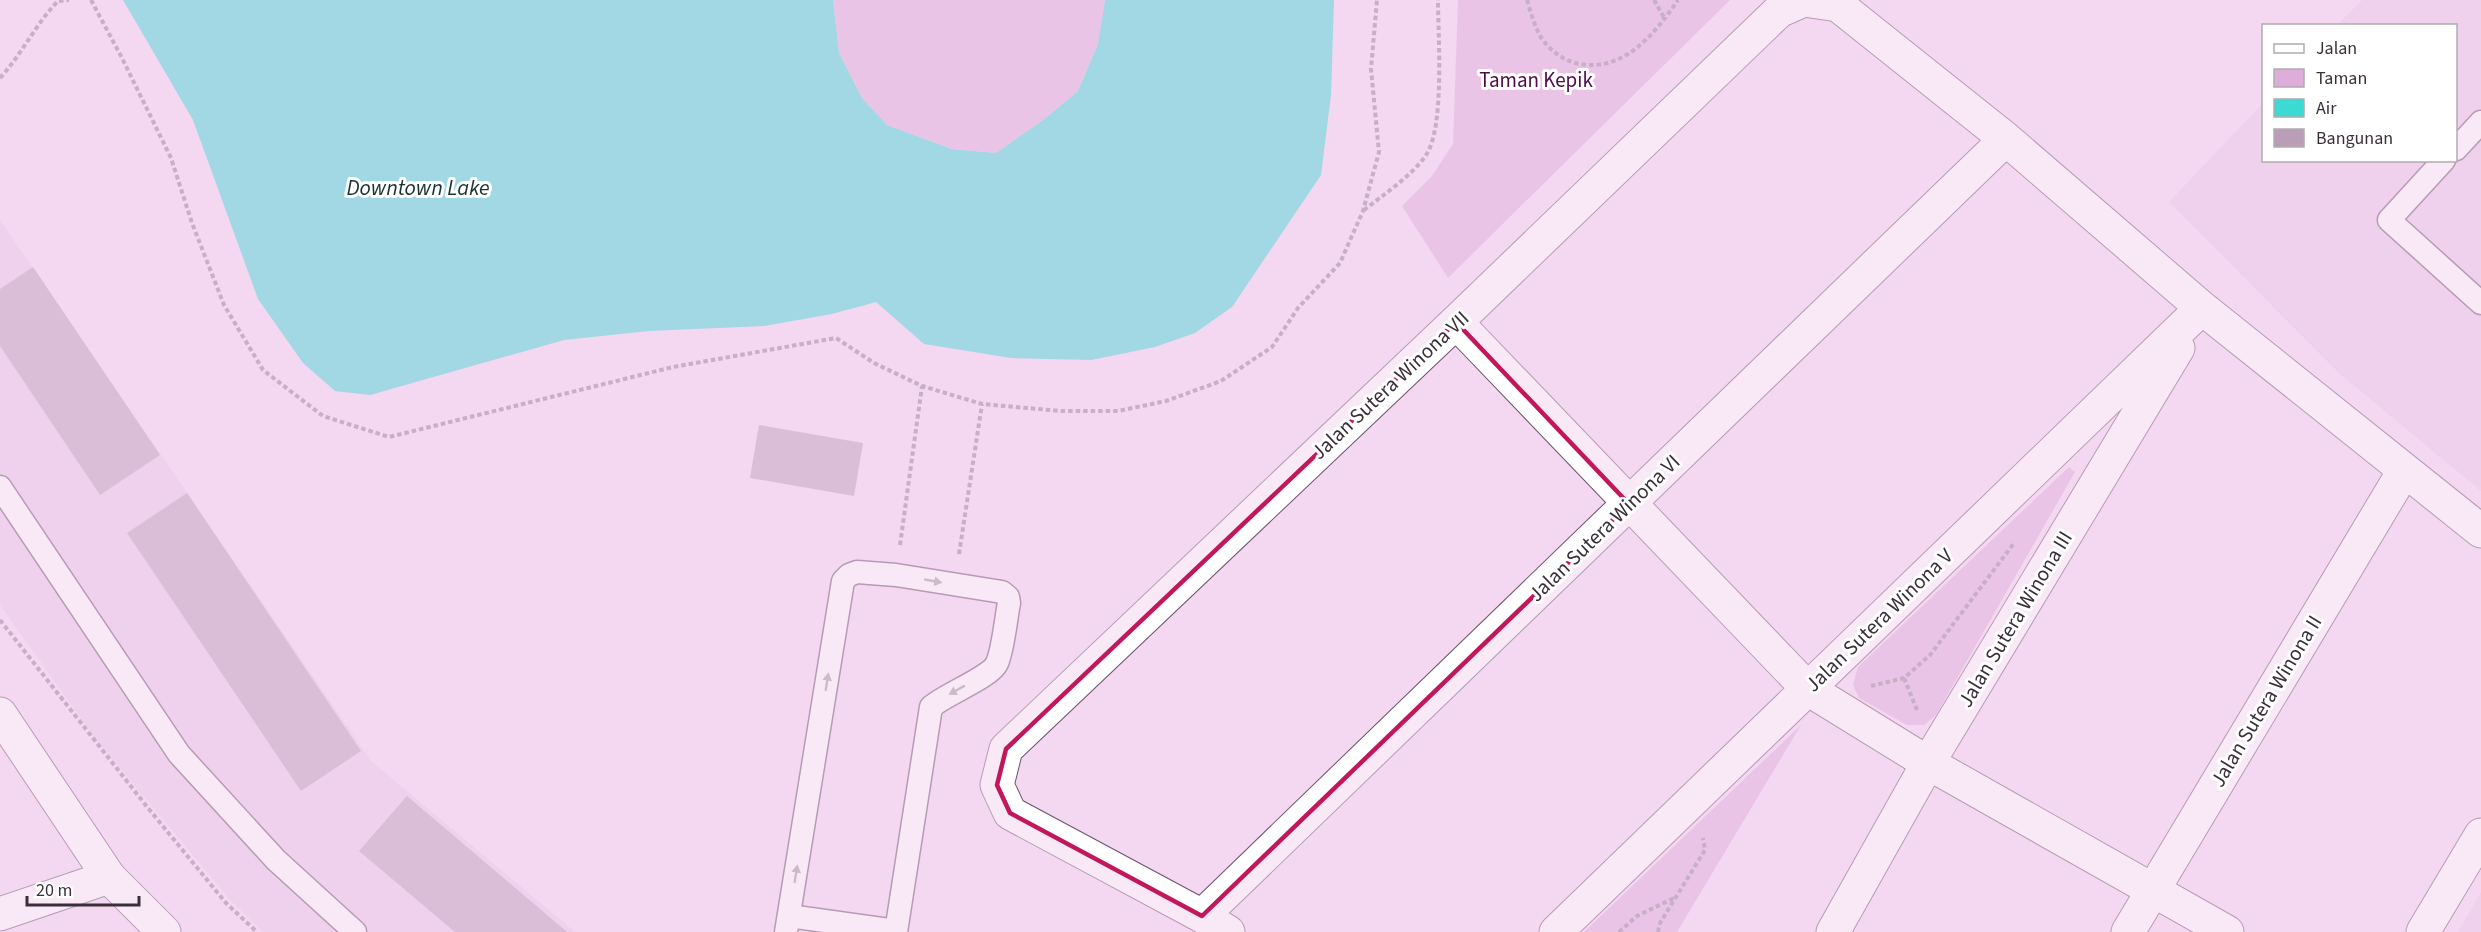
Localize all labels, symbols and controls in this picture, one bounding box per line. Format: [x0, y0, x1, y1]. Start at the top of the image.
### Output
legend [2262, 24, 2457, 162]
text: Jalan [2316, 36, 2357, 61]
park label: Taman Kepik [1479, 65, 1593, 95]
text: Taman [2316, 66, 2367, 91]
text: Air [2316, 96, 2337, 121]
text: Bangunan [2316, 126, 2393, 151]
water label: Downtown Lake [346, 172, 490, 204]
street label: Jalan Sutera Winona VII [1304, 304, 1476, 466]
street label: Jalan Sutera Winona VI [1521, 447, 1687, 609]
street label: Jalan Sutera Winona III [1950, 525, 2080, 713]
street label: Jalan Sutera Winona V [1798, 541, 1960, 699]
one-way arrow [923, 577, 942, 586]
street label: Jalan Sutera Winona II [2203, 609, 2329, 793]
one-way arrow [823, 672, 832, 691]
one-way arrow [948, 685, 965, 695]
one-way arrow [792, 865, 801, 884]
scale bar [27, 869, 140, 907]
text: 20 m [36, 878, 72, 903]

